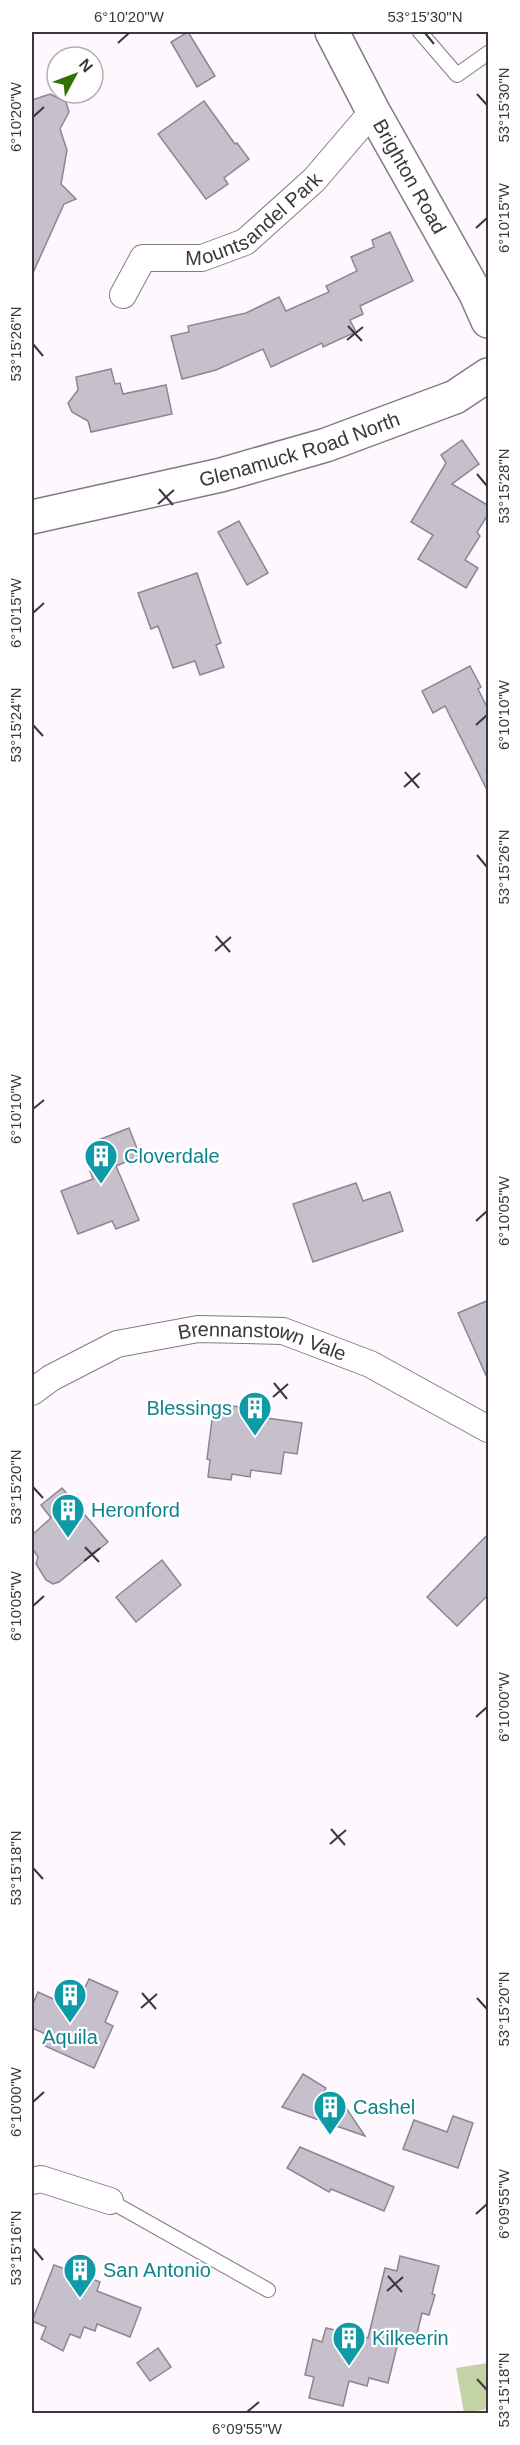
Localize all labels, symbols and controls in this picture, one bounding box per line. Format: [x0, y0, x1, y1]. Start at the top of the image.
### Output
text: 6°10'20"W [94, 8, 165, 25]
text: 53°15'30"N [387, 8, 463, 25]
north arrow [45, 45, 105, 105]
text: N [76, 56, 96, 75]
text: 53°15'30"N [495, 67, 512, 143]
text: 6°10'20"W [7, 81, 24, 152]
street label: Brighton Road [369, 115, 451, 237]
street label: Mountsandel Park [185, 168, 327, 269]
text: 6°10'15"W [495, 182, 512, 253]
text: 53°15'26"N [7, 306, 24, 382]
street label: Glenamuck Road North [197, 408, 403, 491]
text: 53°15'28"N [495, 448, 512, 524]
text: 6°10'15"W [7, 577, 24, 648]
text: 6°10'10"W [495, 679, 512, 750]
text: 53°15'24"N [7, 687, 24, 763]
text: 53°15'26"N [495, 829, 512, 905]
text: 6°10'10"W [7, 1073, 24, 1144]
building icon: Cloverdale [83, 1138, 119, 1185]
place label: Cloverdale [124, 1145, 220, 1167]
text: 6°10'05"W [495, 1175, 512, 1246]
street label: Brennanstown Vale [176, 1318, 349, 1365]
building icon: Blessings [237, 1390, 273, 1437]
place label: Blessings [146, 1397, 232, 1419]
text: 53°15'20"N [7, 1449, 24, 1525]
building icon: Heronford [50, 1492, 86, 1539]
place label: Heronford [91, 1499, 180, 1521]
text: 6°10'05"W [7, 1570, 24, 1641]
text: 6°10'00"W [495, 1671, 512, 1742]
text: 53°15'18"N [7, 1830, 24, 1906]
text: 53°15'20"N [495, 1971, 512, 2047]
building icon: Aquila [52, 1977, 88, 2024]
place label: Aquila [42, 2026, 99, 2048]
text: 6°10'00"W [7, 2066, 24, 2137]
building icon: Cashel [312, 2089, 348, 2136]
place label: Cashel [353, 2096, 415, 2118]
text: 6°09'55"W [495, 2168, 512, 2239]
text: 53°15'16"N [7, 2210, 24, 2286]
building icon: San Antonio [62, 2252, 98, 2299]
place label: San Antonio [103, 2259, 211, 2281]
building icon: Kilkeerin [331, 2320, 367, 2367]
place label: Kilkeerin [372, 2327, 449, 2349]
text: 53°15'18"N [495, 2352, 512, 2428]
text: 6°09'55"W [212, 2420, 283, 2437]

